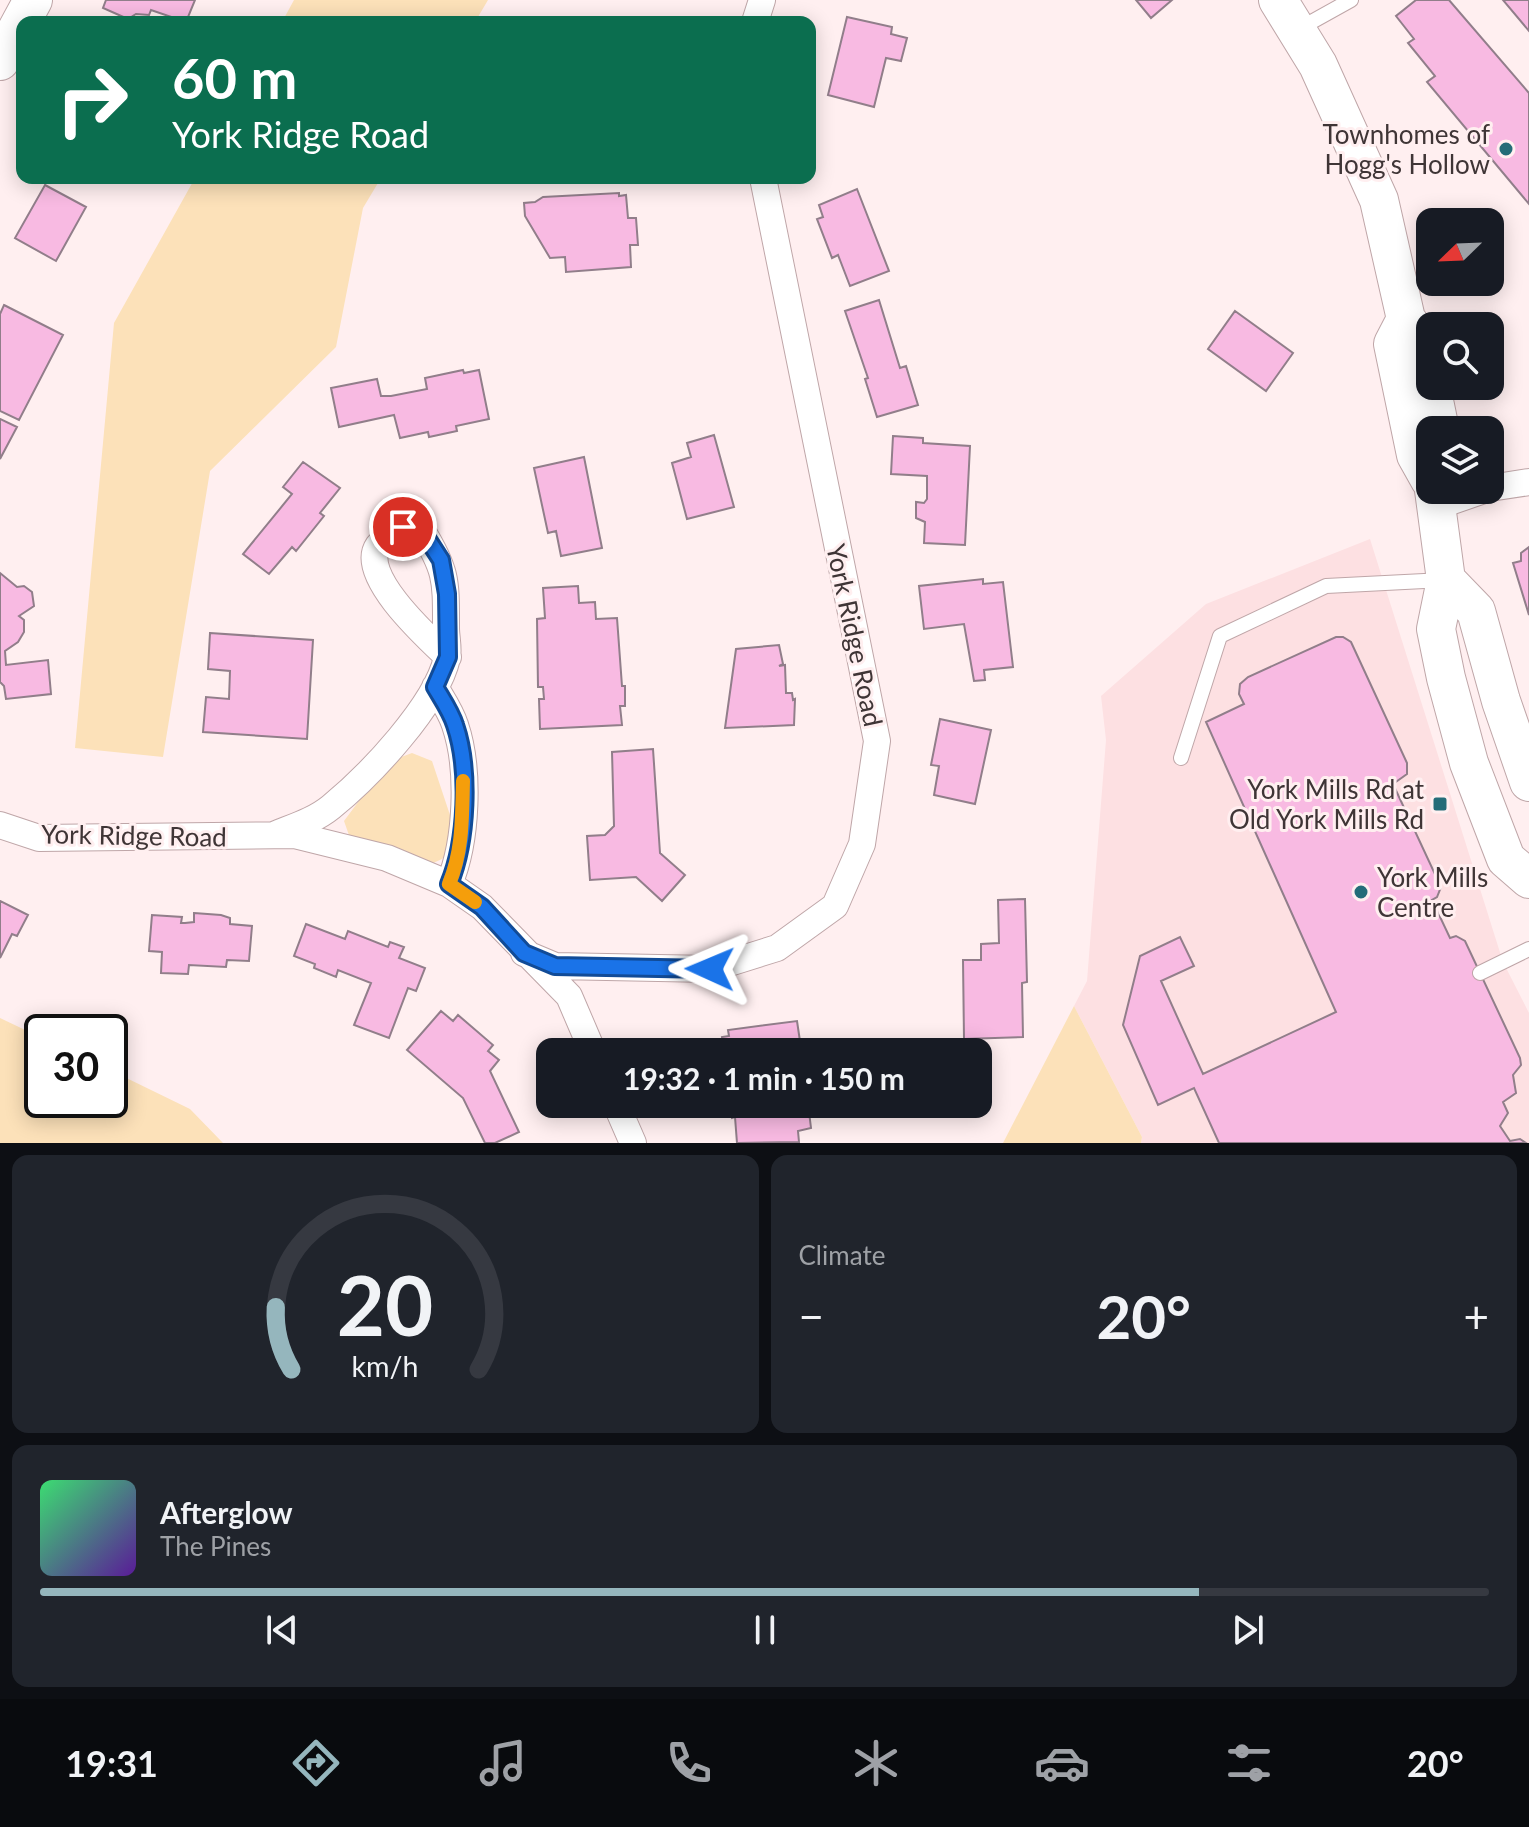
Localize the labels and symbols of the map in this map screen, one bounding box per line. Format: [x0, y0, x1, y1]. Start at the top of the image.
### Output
place label: Townhomes of Hogg's Hollow [1322, 118, 1490, 180]
marker: Townhomes of Hogg's Hollow [1497, 140, 1515, 158]
north arrow [1416, 208, 1504, 296]
pin [369, 493, 437, 561]
street label: York Ridge Road [820, 541, 890, 729]
place label: York Mills Rd at Old York Mills Rd [1229, 773, 1425, 835]
marker: York Mills Rd at Old York Mills Rd [1431, 795, 1449, 813]
street label: York Ridge Road [41, 817, 227, 853]
place label: York Mills Centre [1377, 861, 1488, 923]
marker: York Mills Centre [1352, 883, 1370, 901]
position arrow [668, 927, 752, 1011]
speed limit sign: 30 [24, 1014, 128, 1118]

